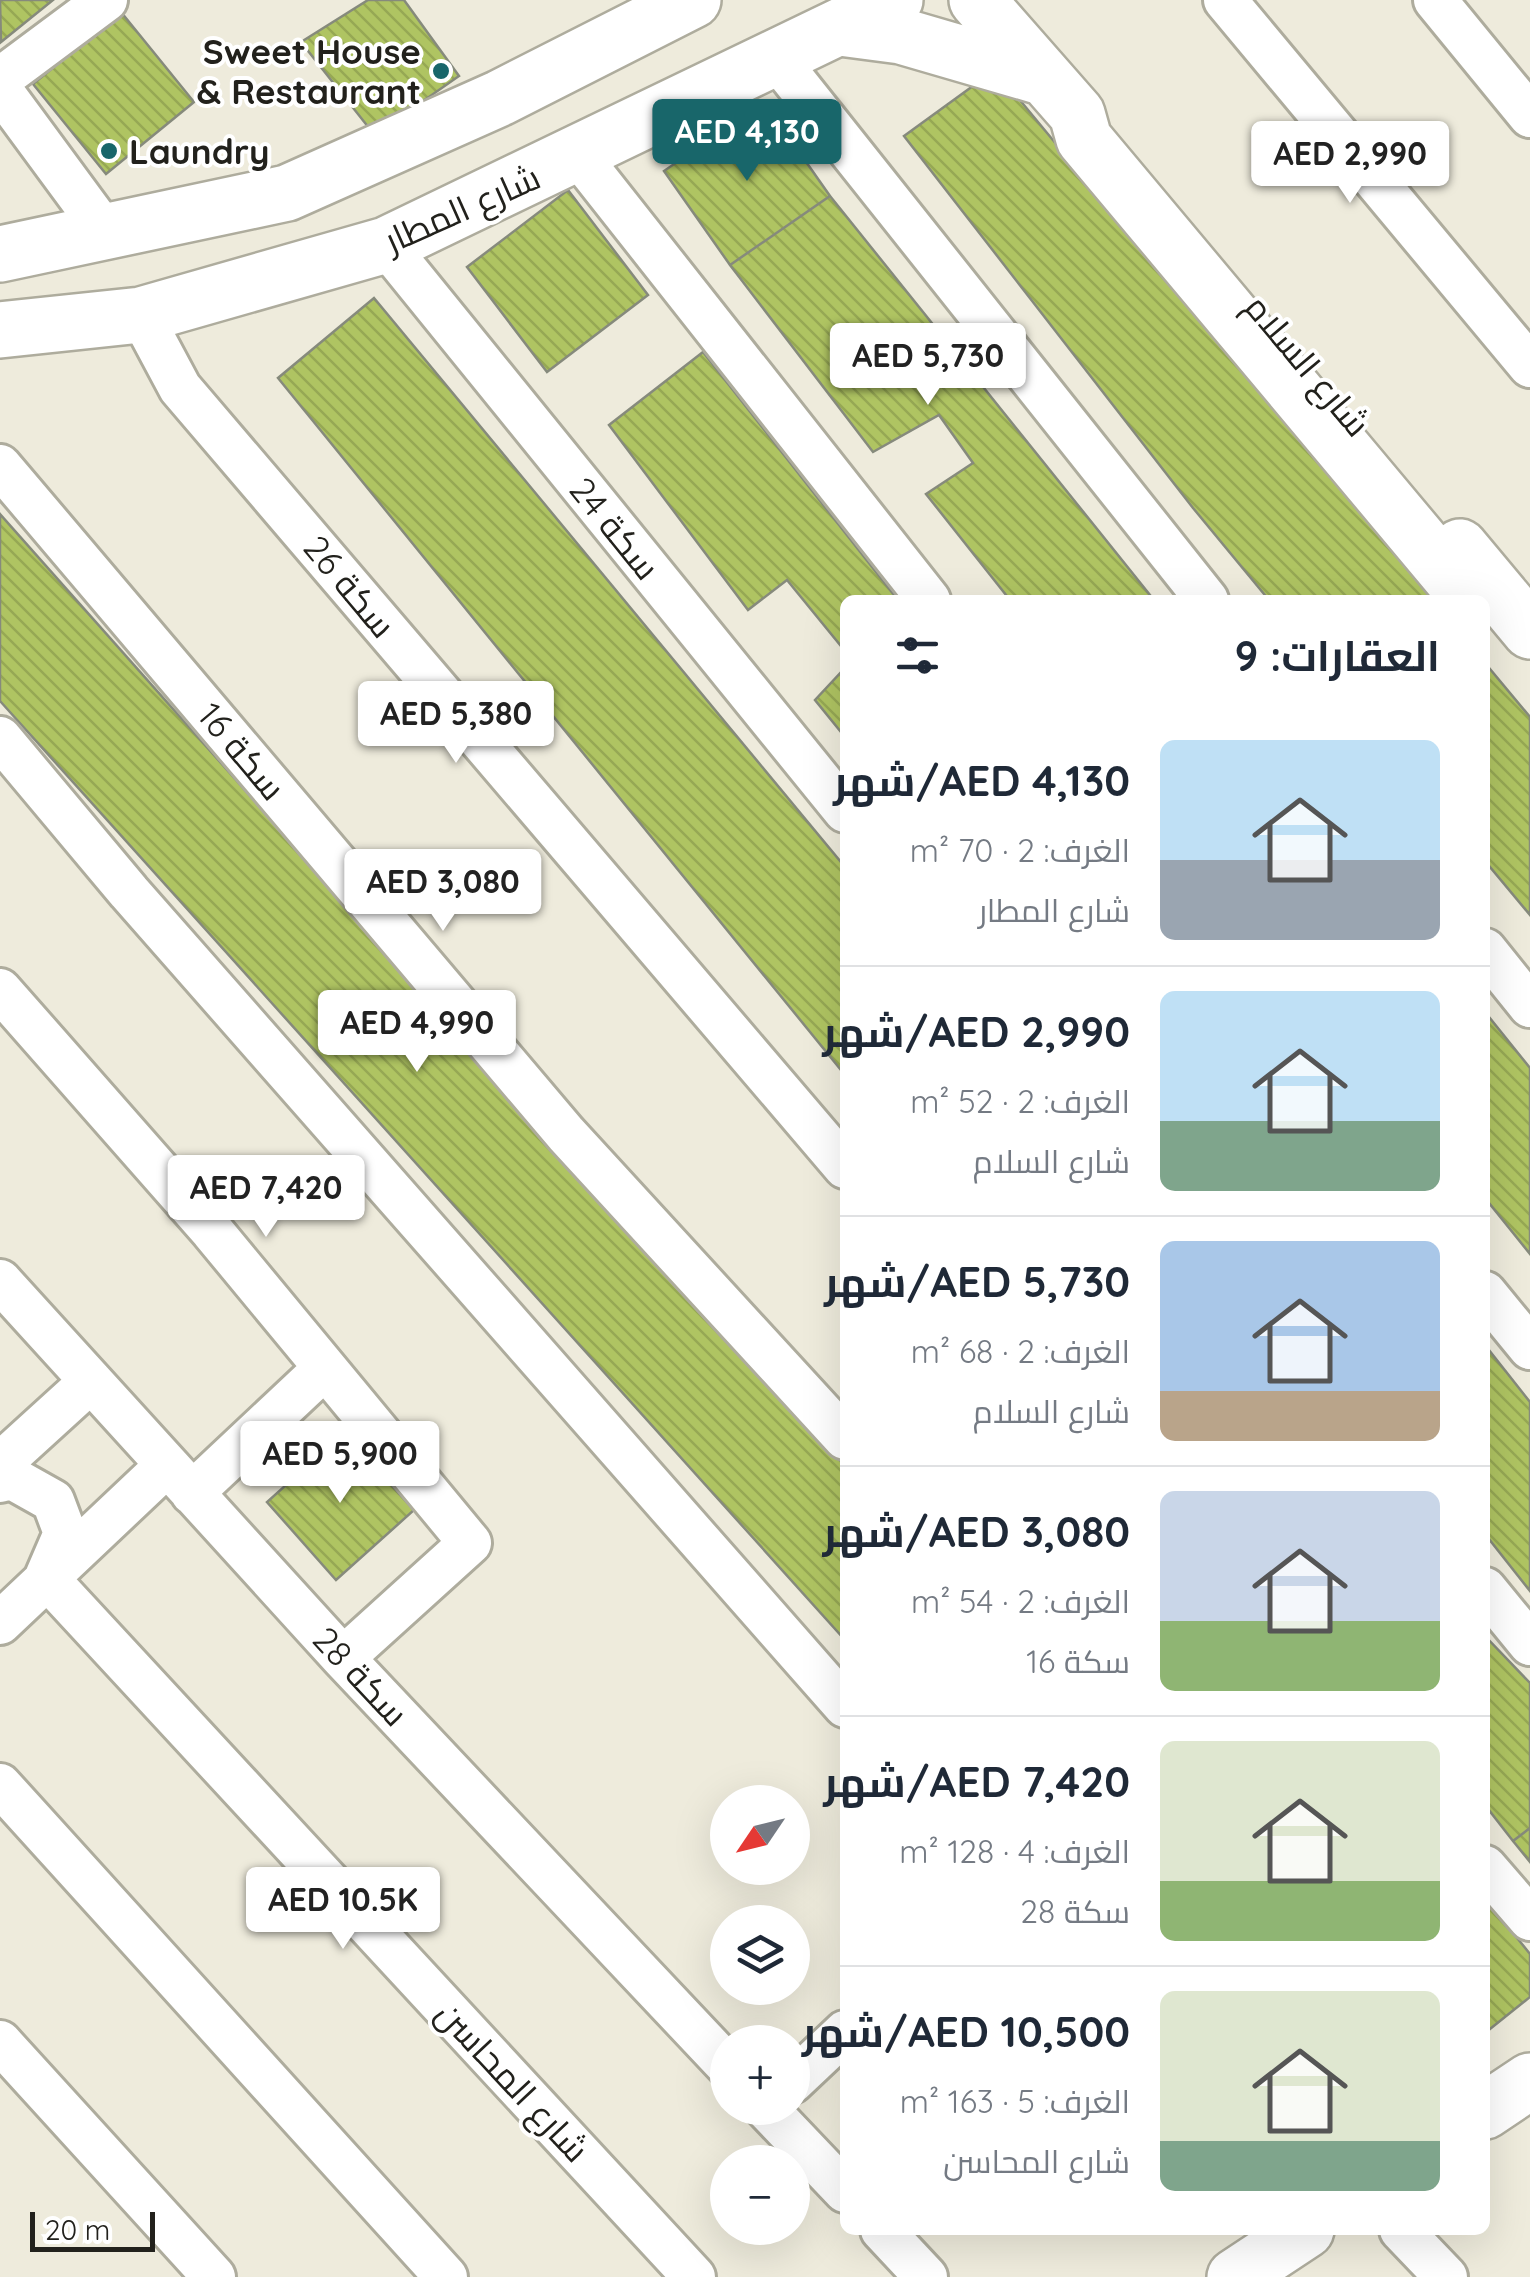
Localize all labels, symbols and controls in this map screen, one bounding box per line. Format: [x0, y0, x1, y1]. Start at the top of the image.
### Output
place label: Sweet House & Restaurant [197, 29, 421, 113]
marker: Sweet House & Restaurant [430, 60, 452, 82]
pin: AED 4,130 [633, 99, 861, 184]
text: AED 4,130 [674, 111, 820, 151]
pin: AED 2,990 [1236, 121, 1464, 206]
place label: Laundry [129, 129, 269, 173]
text: AED 2,990 [1273, 133, 1427, 173]
marker: Laundry [98, 140, 120, 162]
street label: شارع المطار [376, 154, 547, 264]
street label: شارع السلام [1234, 285, 1380, 447]
pin: AED 5,730 [814, 323, 1042, 408]
text: AED 5,730 [852, 335, 1004, 375]
street label: سكة 24 [560, 468, 670, 588]
street label: سكة 26 [295, 526, 405, 646]
icon: filters [890, 628, 945, 683]
text: العقارات: 9 [1234, 629, 1440, 682]
pin: AED 5,380 [342, 681, 570, 766]
street label: سكة 16 [189, 693, 295, 809]
text: AED 5,380 [380, 693, 532, 733]
text: AED 4,130/شهر [833, 754, 1130, 807]
icon: home [1240, 780, 1360, 900]
text: الغرف: 2 · 70 m² [910, 830, 1130, 870]
pin: AED 3,080 [329, 849, 557, 934]
text: AED 3,080 [366, 861, 520, 901]
text: شارع المطار [978, 890, 1130, 930]
pin: AED 4,990 [303, 990, 531, 1075]
text: AED 4,990 [340, 1002, 494, 1042]
text: AED 2,990/شهر [822, 1005, 1130, 1058]
icon: home [1240, 1031, 1360, 1151]
text: الغرف: 2 · 52 m² [910, 1081, 1130, 1121]
text: شارع السلام [973, 1141, 1130, 1181]
pin: AED 7,420 [152, 1155, 380, 1240]
text: AED 7,420 [190, 1167, 342, 1207]
text: AED 5,730/شهر [824, 1255, 1130, 1308]
icon: home [1240, 1281, 1360, 1401]
text: الغرف: 2 · 68 m² [911, 1331, 1130, 1371]
text: شارع السلام [973, 1391, 1130, 1431]
pin: AED 5,900 [226, 1421, 454, 1506]
text: AED 5,900 [262, 1433, 418, 1473]
text: AED 3,080/شهر [823, 1505, 1130, 1558]
icon: home [1240, 1531, 1360, 1651]
text: الغرف: 2 · 54 m² [911, 1581, 1130, 1621]
street label: سكة 28 [304, 1617, 418, 1735]
text: سكة 16 [1026, 1641, 1130, 1681]
text: AED 7,420/شهر [824, 1755, 1130, 1808]
icon: home [1240, 1781, 1360, 1901]
north arrow [710, 1785, 810, 1885]
map controls [710, 1785, 810, 2245]
text: الغرف: 4 · 128 m² [899, 1831, 1130, 1871]
pin: AED 10.5K [229, 1867, 457, 1952]
text: AED 10.5K [268, 1879, 418, 1919]
text: سكة 28 [1020, 1891, 1130, 1931]
button: layers [710, 1905, 810, 2005]
street label: شارع المحاسن [426, 1991, 599, 2172]
text: AED 10,500/شهر [802, 2005, 1130, 2058]
button: + [710, 2025, 810, 2125]
icon: home [1240, 2031, 1360, 2151]
text: الغرف: 5 · 163 m² [900, 2081, 1130, 2121]
text: شارع المحاسن [943, 2141, 1130, 2181]
button: − [710, 2145, 810, 2245]
scale bar [30, 2207, 155, 2252]
text: 20 m [45, 2212, 110, 2247]

